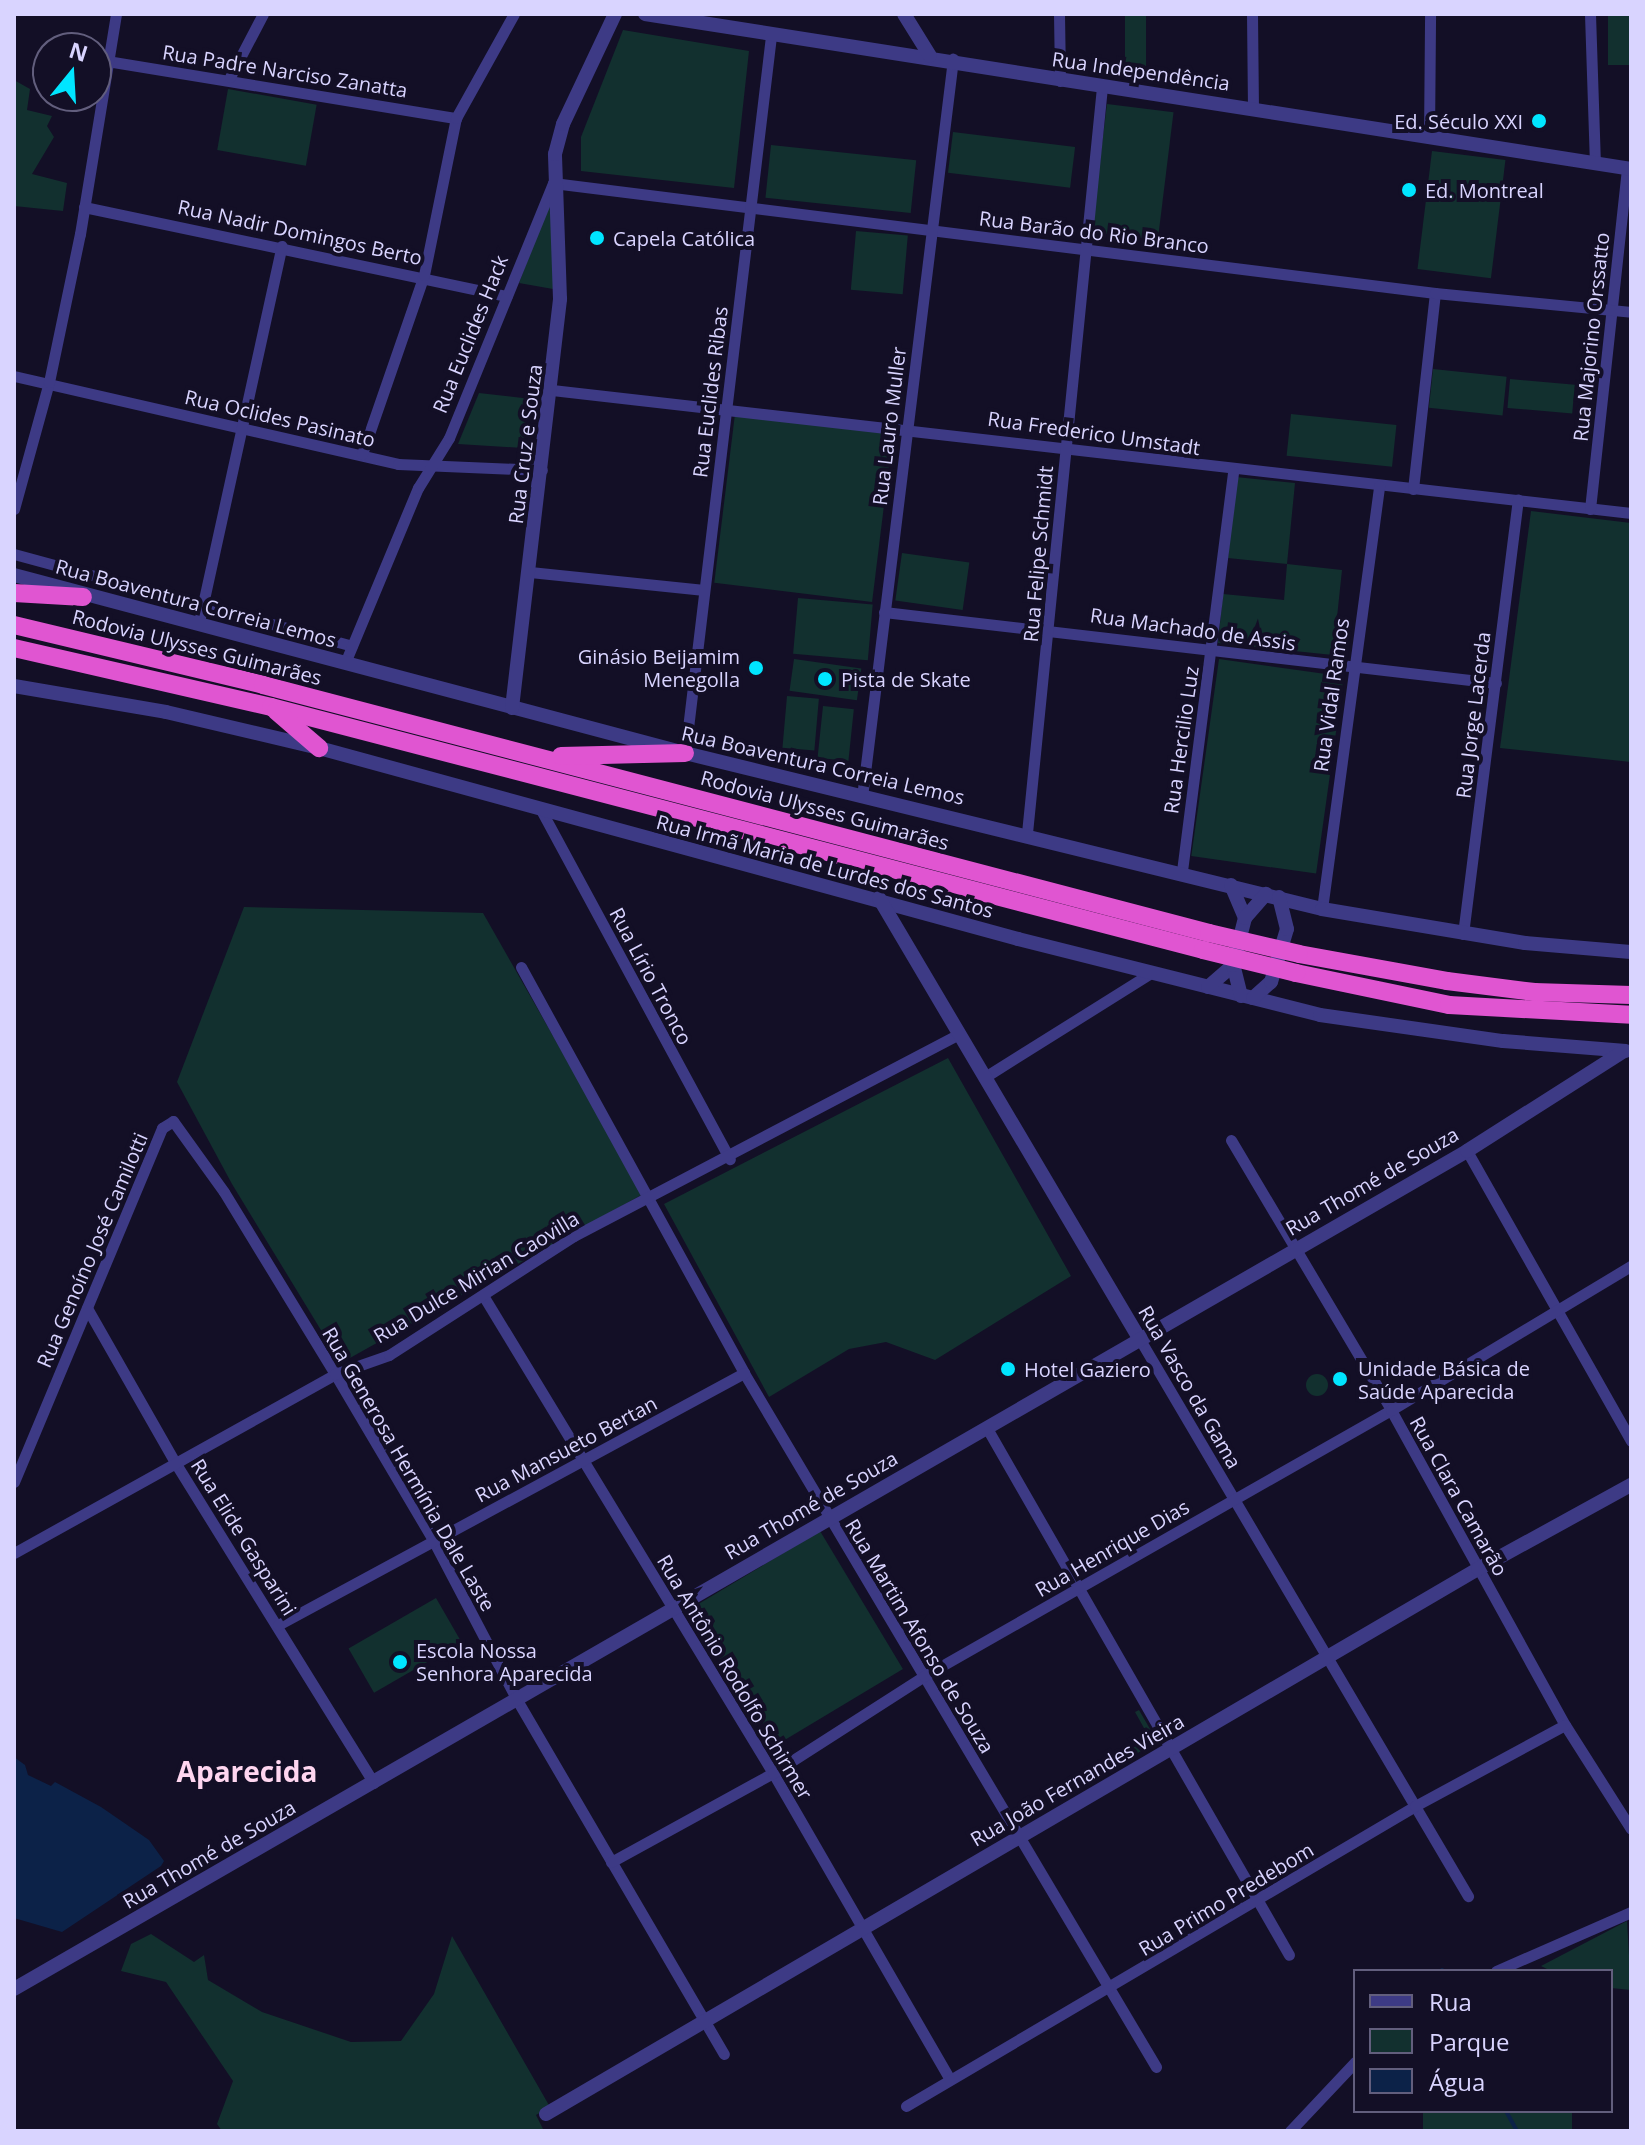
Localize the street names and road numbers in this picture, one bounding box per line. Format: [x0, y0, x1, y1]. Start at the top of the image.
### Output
street label: Rua Padre Narciso Zanatta [161, 40, 409, 102]
street label: Rua Independência [1050, 47, 1232, 95]
street label: Rua Nadir Domingos Berto [176, 194, 424, 270]
street label: Rua Barão do Rio Branco [978, 206, 1210, 258]
street label: Rua Majorino Orssatto [1568, 231, 1614, 443]
street label: Rua Euclides Hack [427, 252, 513, 416]
street label: Rua Euclides Ribas [688, 305, 732, 479]
street label: Rua Lauro Muller [867, 345, 911, 507]
street label: Rua Cruz e Souza [503, 363, 547, 525]
street label: Rua Oclides Pasinato [182, 384, 378, 452]
street label: Rua Frederico Umstadt [986, 406, 1202, 460]
street label: Rua Felipe Schmidt [1018, 465, 1058, 643]
street label: Rua Boaventura Correia Lemos [53, 554, 339, 652]
street label: Rua Machado de Assis [1089, 603, 1297, 655]
street label: Rodovia Ulysses Guimarães [70, 604, 324, 690]
street label: Rua Vidal Ramos [1308, 617, 1354, 773]
street label: Rua Jorge Lacerda [1451, 630, 1495, 800]
street label: Rua Hercilio Luz [1159, 665, 1203, 815]
street label: Rua Boaventura Correia Lemos [679, 721, 967, 809]
street label: Rodovia Ulysses Guimarães [698, 765, 952, 855]
street label: Rua Irmã Maria de Lurdes dos Santos [654, 809, 996, 923]
street label: Rua Lírio Tronco [605, 903, 697, 1049]
street label: Rua Thomé de Souza [1281, 1122, 1463, 1240]
street label: Rua Genoíno José Camilotti [32, 1129, 152, 1371]
street label: Rua Dulce Mirian Caovilla [369, 1206, 583, 1348]
street label: Rua Vasco da Gama [1134, 1301, 1246, 1473]
street label: Rua Generosa Hermínia Dale Laste [318, 1323, 500, 1615]
street label: Rua Mansueto Bertan [471, 1391, 661, 1507]
street label: Rua Clara Camarão [1405, 1412, 1513, 1580]
street label: Rua Thomé de Souza [720, 1446, 902, 1564]
street label: Rua Elide Gasparini [186, 1454, 302, 1620]
street label: Rua Henrique Dias [1031, 1494, 1193, 1602]
street label: Rua Martim Afonso de Souza [840, 1515, 1000, 1757]
street label: Rua Antônio Rodolfo Schirmer [652, 1550, 818, 1804]
street label: Rua João Fernandes Vieira [966, 1709, 1188, 1851]
street label: Rua Thomé de Souza [118, 1795, 300, 1913]
street label: Rua Primo Predebom [1134, 1837, 1318, 1961]

